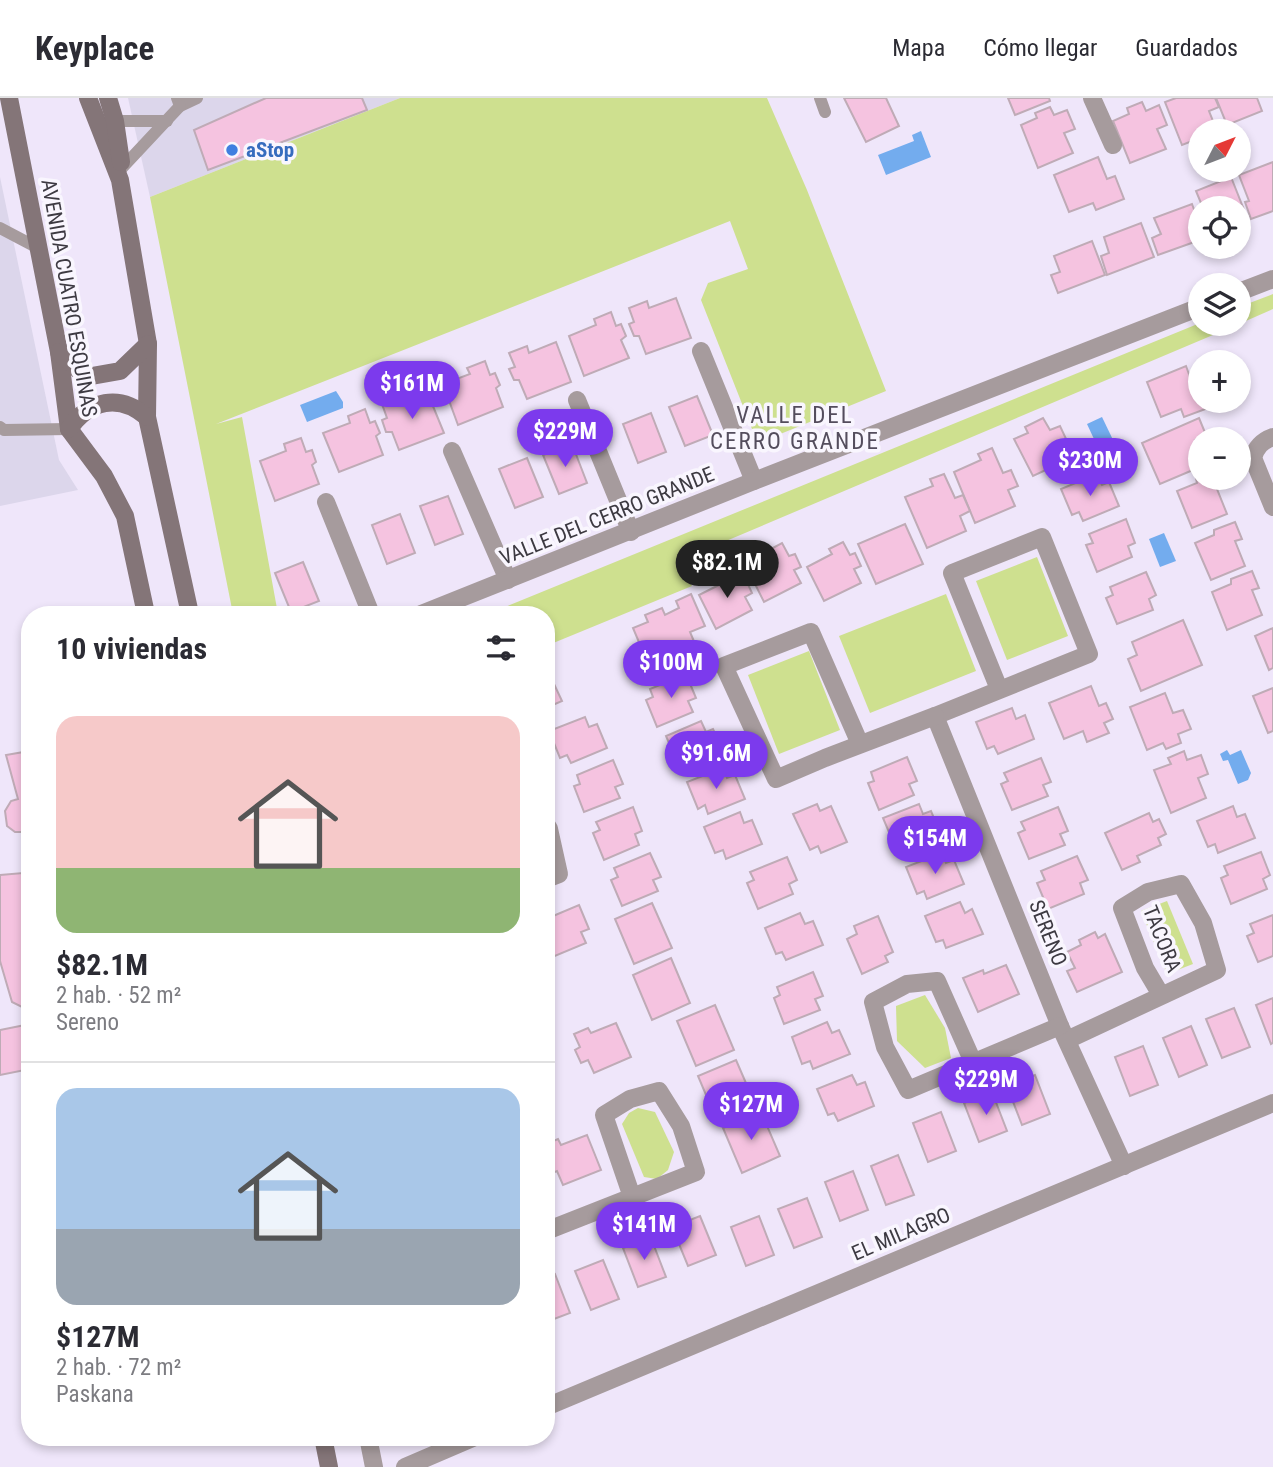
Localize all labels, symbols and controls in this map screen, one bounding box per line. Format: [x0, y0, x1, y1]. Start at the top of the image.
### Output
text: Keyplace [35, 29, 154, 68]
text: Mapa [892, 34, 945, 62]
text: Cómo llegar [983, 34, 1097, 62]
text: Guardados [1135, 34, 1238, 62]
north arrow [1188, 119, 1251, 182]
map controls [1188, 119, 1251, 490]
place label: aStop [246, 138, 294, 162]
marker: aStop [224, 142, 240, 158]
street label: AVENIDA CUATRO ESQUINAS [36, 177, 102, 419]
button: locate [1188, 196, 1251, 259]
button: layers [1188, 273, 1251, 336]
button: + [1188, 350, 1251, 413]
pin: $161M [363, 362, 461, 421]
text: $161M [380, 370, 444, 397]
district label: VALLE DEL CERRO GRANDE [710, 402, 880, 455]
pin: $229M [516, 410, 614, 469]
text: $229M [533, 418, 597, 445]
button: − [1188, 427, 1251, 490]
pin: $230M [1041, 438, 1139, 498]
text: $230M [1058, 447, 1122, 474]
street label: VALLE DEL CERRO GRANDE [496, 462, 718, 570]
pin: $82.1M [670, 540, 784, 600]
text: $82.1M [692, 549, 762, 576]
icon: filters [482, 629, 520, 667]
text: 10 viviendas [56, 631, 207, 666]
pin: $100M [622, 640, 720, 700]
text: $100M [639, 649, 703, 676]
pin: $91.6M [659, 732, 773, 791]
text: $91.6M [681, 740, 751, 767]
icon: home [225, 761, 351, 887]
pin: $154M [886, 816, 984, 876]
text: $154M [903, 825, 967, 852]
street label: SERENO [1024, 897, 1072, 969]
street label: TACORA [1138, 902, 1186, 976]
text: $82.1M [56, 947, 148, 982]
text: 2 hab. · 52 m² [56, 982, 181, 1009]
text: Sereno [56, 1009, 119, 1036]
pin: $229M [937, 1058, 1035, 1117]
text: $229M [954, 1066, 1018, 1093]
pin: $127M [702, 1082, 800, 1142]
text: $127M [719, 1091, 783, 1118]
icon: home [225, 1133, 351, 1259]
pin: $141M [595, 1202, 693, 1262]
street label: EL MILAGRO [848, 1202, 954, 1266]
text: $141M [612, 1211, 676, 1238]
text: $127M [56, 1319, 139, 1354]
text: 2 hab. · 72 m² [56, 1354, 181, 1381]
text: Paskana [56, 1381, 134, 1408]

